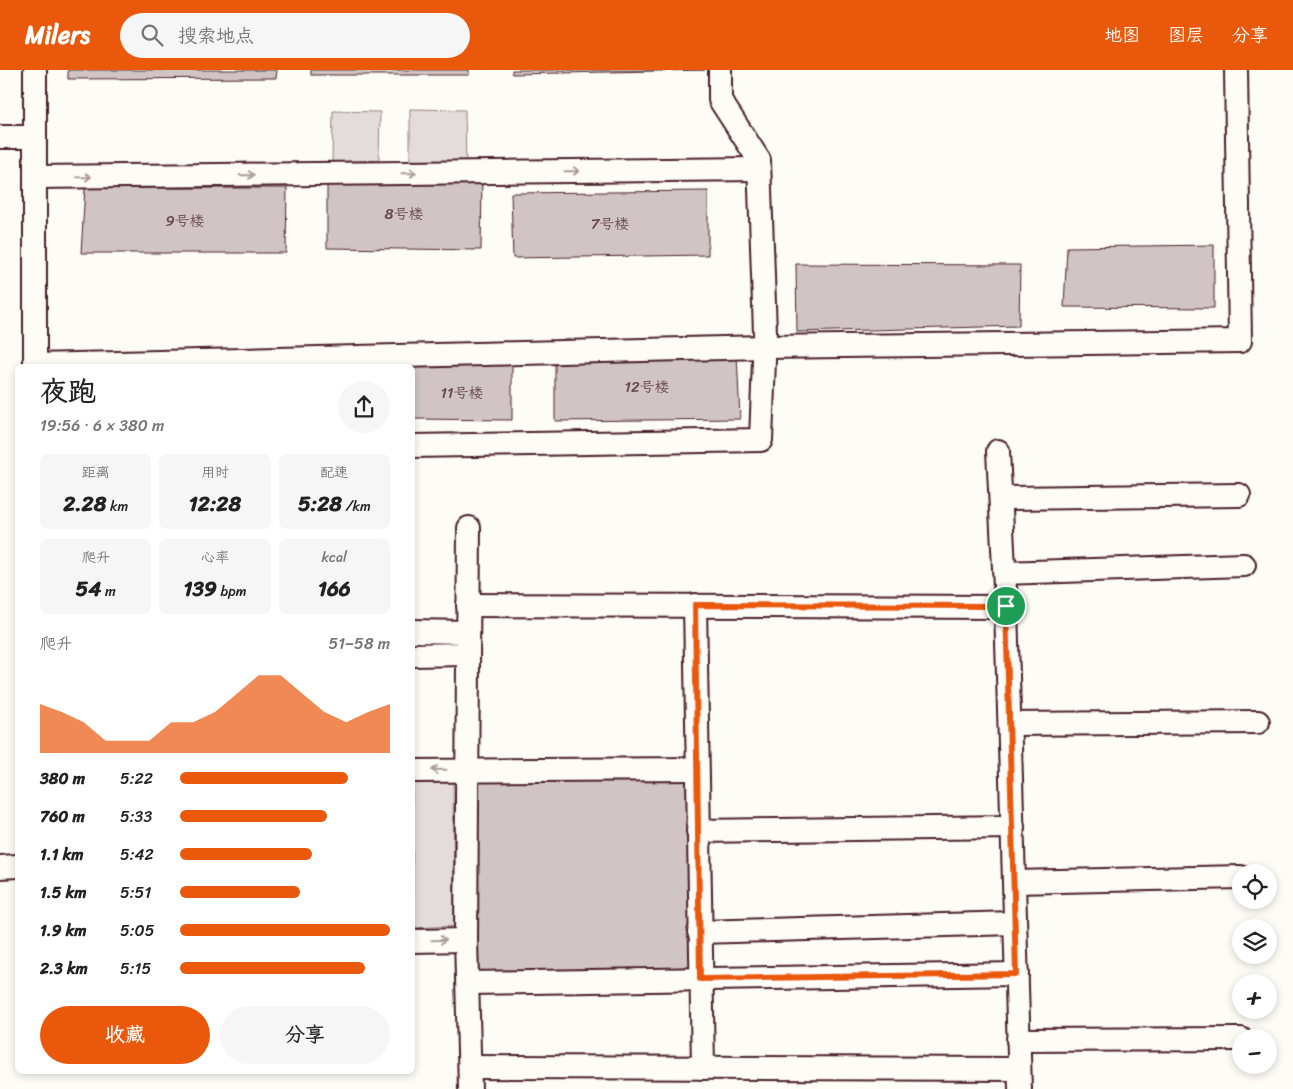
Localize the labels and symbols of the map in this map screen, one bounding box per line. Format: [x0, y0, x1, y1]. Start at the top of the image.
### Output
one-way arrow [563, 166, 579, 176]
one-way arrow [400, 168, 417, 178]
one-way arrow [238, 170, 254, 180]
one-way arrow [76, 172, 92, 181]
house number: 8号楼 [384, 201, 424, 227]
house number: 9号楼 [165, 208, 205, 234]
house number: 7号楼 [591, 211, 629, 237]
house number: 12号楼 [624, 374, 670, 400]
house number: 11号楼 [441, 380, 483, 406]
pin [985, 585, 1027, 627]
one-way arrow [431, 765, 448, 775]
one-way arrow [431, 936, 447, 945]

